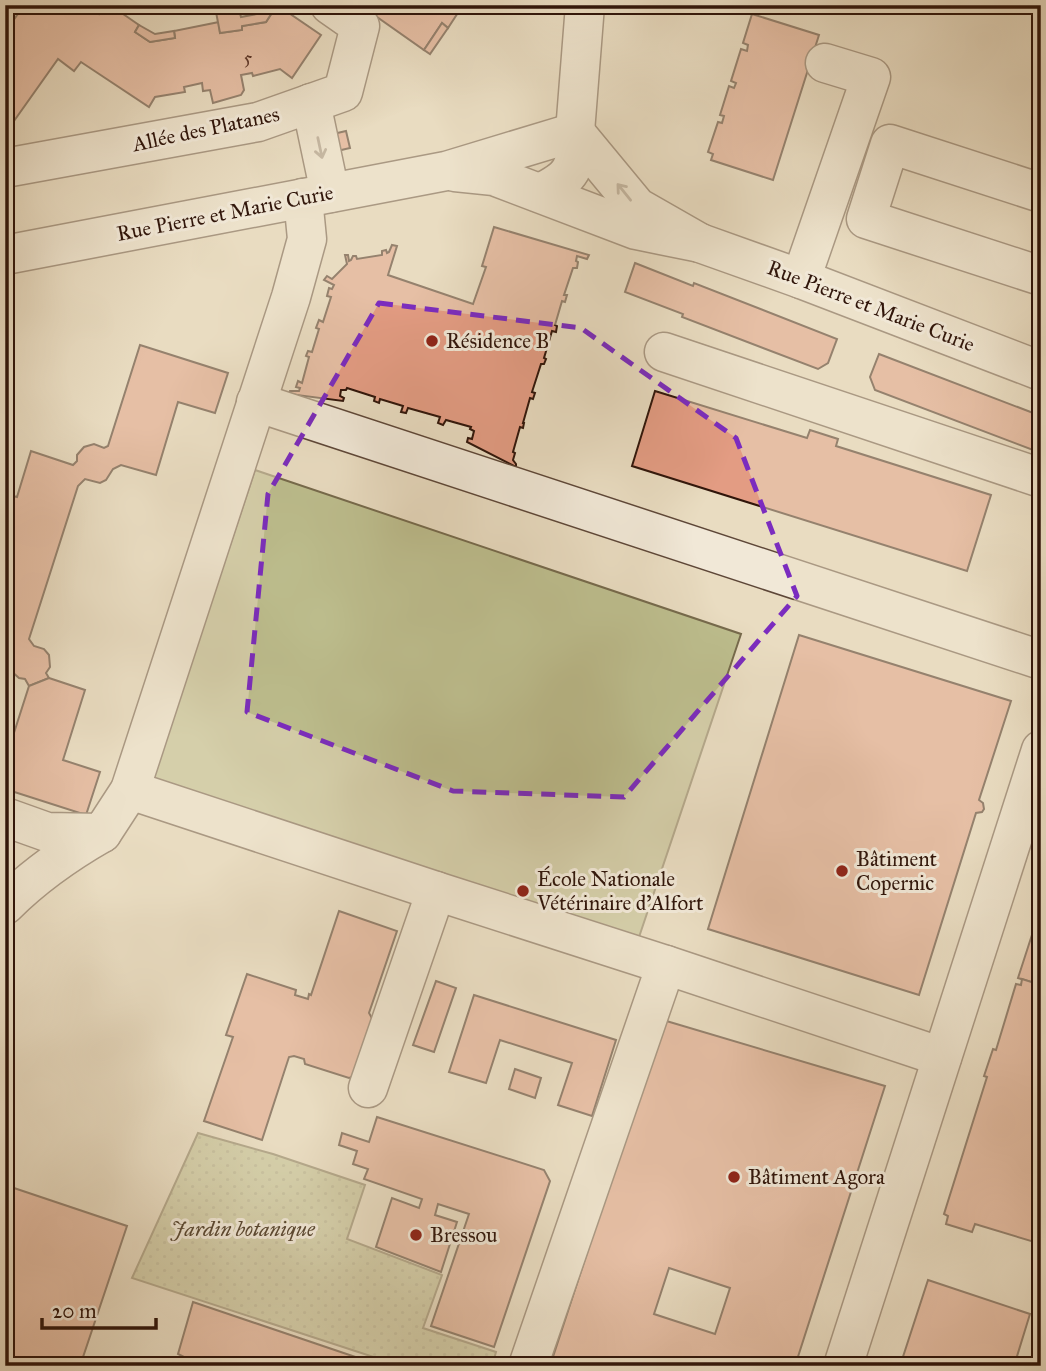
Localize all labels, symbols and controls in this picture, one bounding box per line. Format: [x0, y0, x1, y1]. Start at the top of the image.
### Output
house number: 5 [244, 47, 253, 69]
street label: Allée des Platanes [129, 101, 282, 157]
one-way arrow [314, 136, 328, 159]
street label: Rue Pierre et Marie Curie [114, 179, 336, 247]
one-way arrow [616, 183, 632, 201]
street label: Rue Pierre et Marie Curie [764, 254, 979, 358]
place label: Résidence B [446, 328, 549, 354]
marker: Résidence B [424, 333, 440, 349]
place label: Bâtiment Copernic [856, 846, 938, 896]
marker: Bâtiment Copernic [834, 863, 850, 879]
place label: École Nationale Vétérinaire d'Alfort [536, 865, 704, 916]
marker: École Nationale Vétérinaire d'Alfort [515, 883, 531, 899]
place label: Bâtiment Agora [748, 1164, 885, 1190]
marker: Bâtiment Agora [726, 1169, 742, 1185]
park label: Jardin botanique [170, 1216, 316, 1242]
place label: Bressou [430, 1222, 498, 1248]
marker: Bressou [408, 1227, 424, 1243]
scale bar [42, 1287, 156, 1331]
text: 20 m [52, 1298, 97, 1324]

